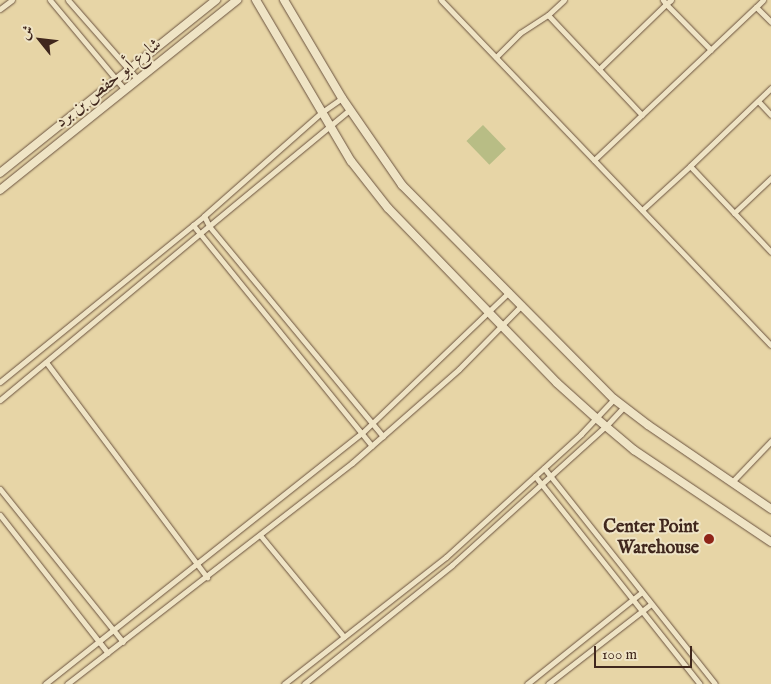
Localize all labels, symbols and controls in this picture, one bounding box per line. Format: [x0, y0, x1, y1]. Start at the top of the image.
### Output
north arrow [15, 15, 65, 65]
text: ش [16, 22, 38, 43]
street label: شارع أبو حفص بن برد [51, 34, 167, 134]
place label: Center Point Warehouse [603, 518, 699, 560]
marker: Center Point Warehouse [703, 533, 715, 545]
scale bar [596, 636, 694, 668]
text: 100 m [602, 645, 637, 664]

